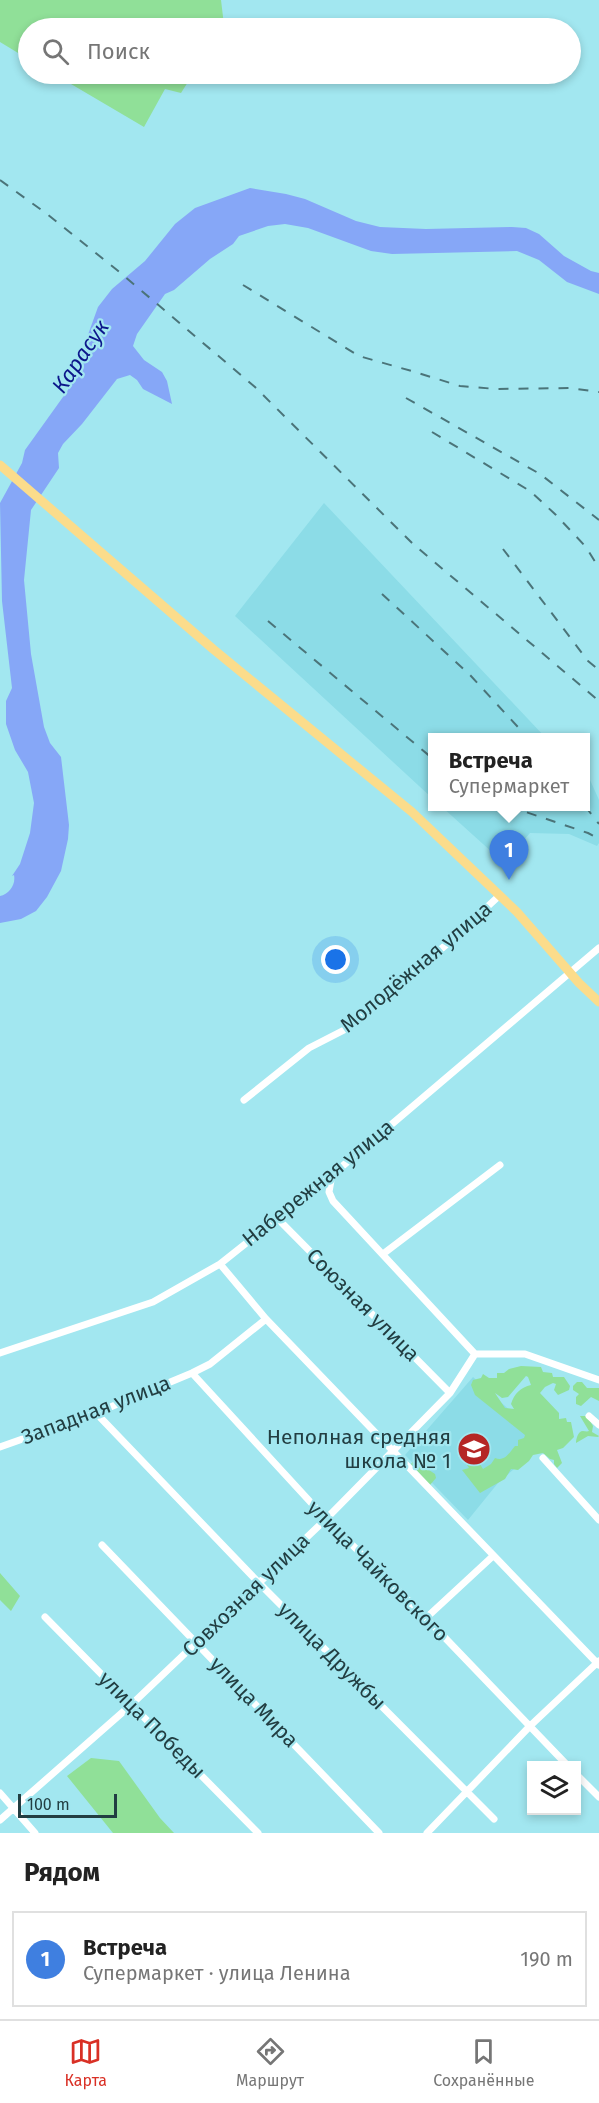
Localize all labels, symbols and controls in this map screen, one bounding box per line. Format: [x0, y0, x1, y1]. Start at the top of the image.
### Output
search box [18, 18, 581, 84]
icon: search [39, 35, 72, 68]
text: Поиск [87, 38, 150, 65]
water label: Карасук [46, 314, 115, 398]
popup [428, 733, 590, 811]
text: Встреча [449, 747, 533, 774]
text: Супермаркет [449, 774, 569, 798]
pin: 1 [490, 830, 528, 880]
street label: Молодёжная улица [335, 896, 497, 1038]
your location [321, 945, 350, 974]
street label: Набережная улица [237, 1114, 399, 1252]
street label: Союзная улица [301, 1243, 425, 1367]
street label: Западная улица [18, 1370, 174, 1450]
place label: Неполная средняя школа № 1 [267, 1424, 451, 1474]
school or university icon: Неполная средняя школа № 1 [456, 1431, 492, 1467]
street label: улица Чайковского [302, 1495, 454, 1647]
street label: Совхозная улица [177, 1528, 315, 1662]
street label: улица Дружбы [273, 1597, 391, 1715]
street label: улица Мира [204, 1651, 304, 1753]
street label: улица Победы [93, 1666, 211, 1784]
map controls [527, 1761, 581, 1815]
button: layers [527, 1761, 581, 1815]
scale bar [18, 1791, 117, 1818]
text: 100 m [27, 1795, 70, 1814]
text: Рядом [24, 1857, 100, 1888]
text: Встреча [83, 1934, 167, 1961]
text: 1 [41, 1947, 50, 1971]
text: 190 m [520, 1947, 573, 1971]
text: Супермаркет · улица Ленина [83, 1961, 351, 1985]
tab: Карта [65, 2035, 107, 2090]
tab: Маршрут [236, 2035, 304, 2090]
tab: Сохранённые [433, 2035, 534, 2090]

